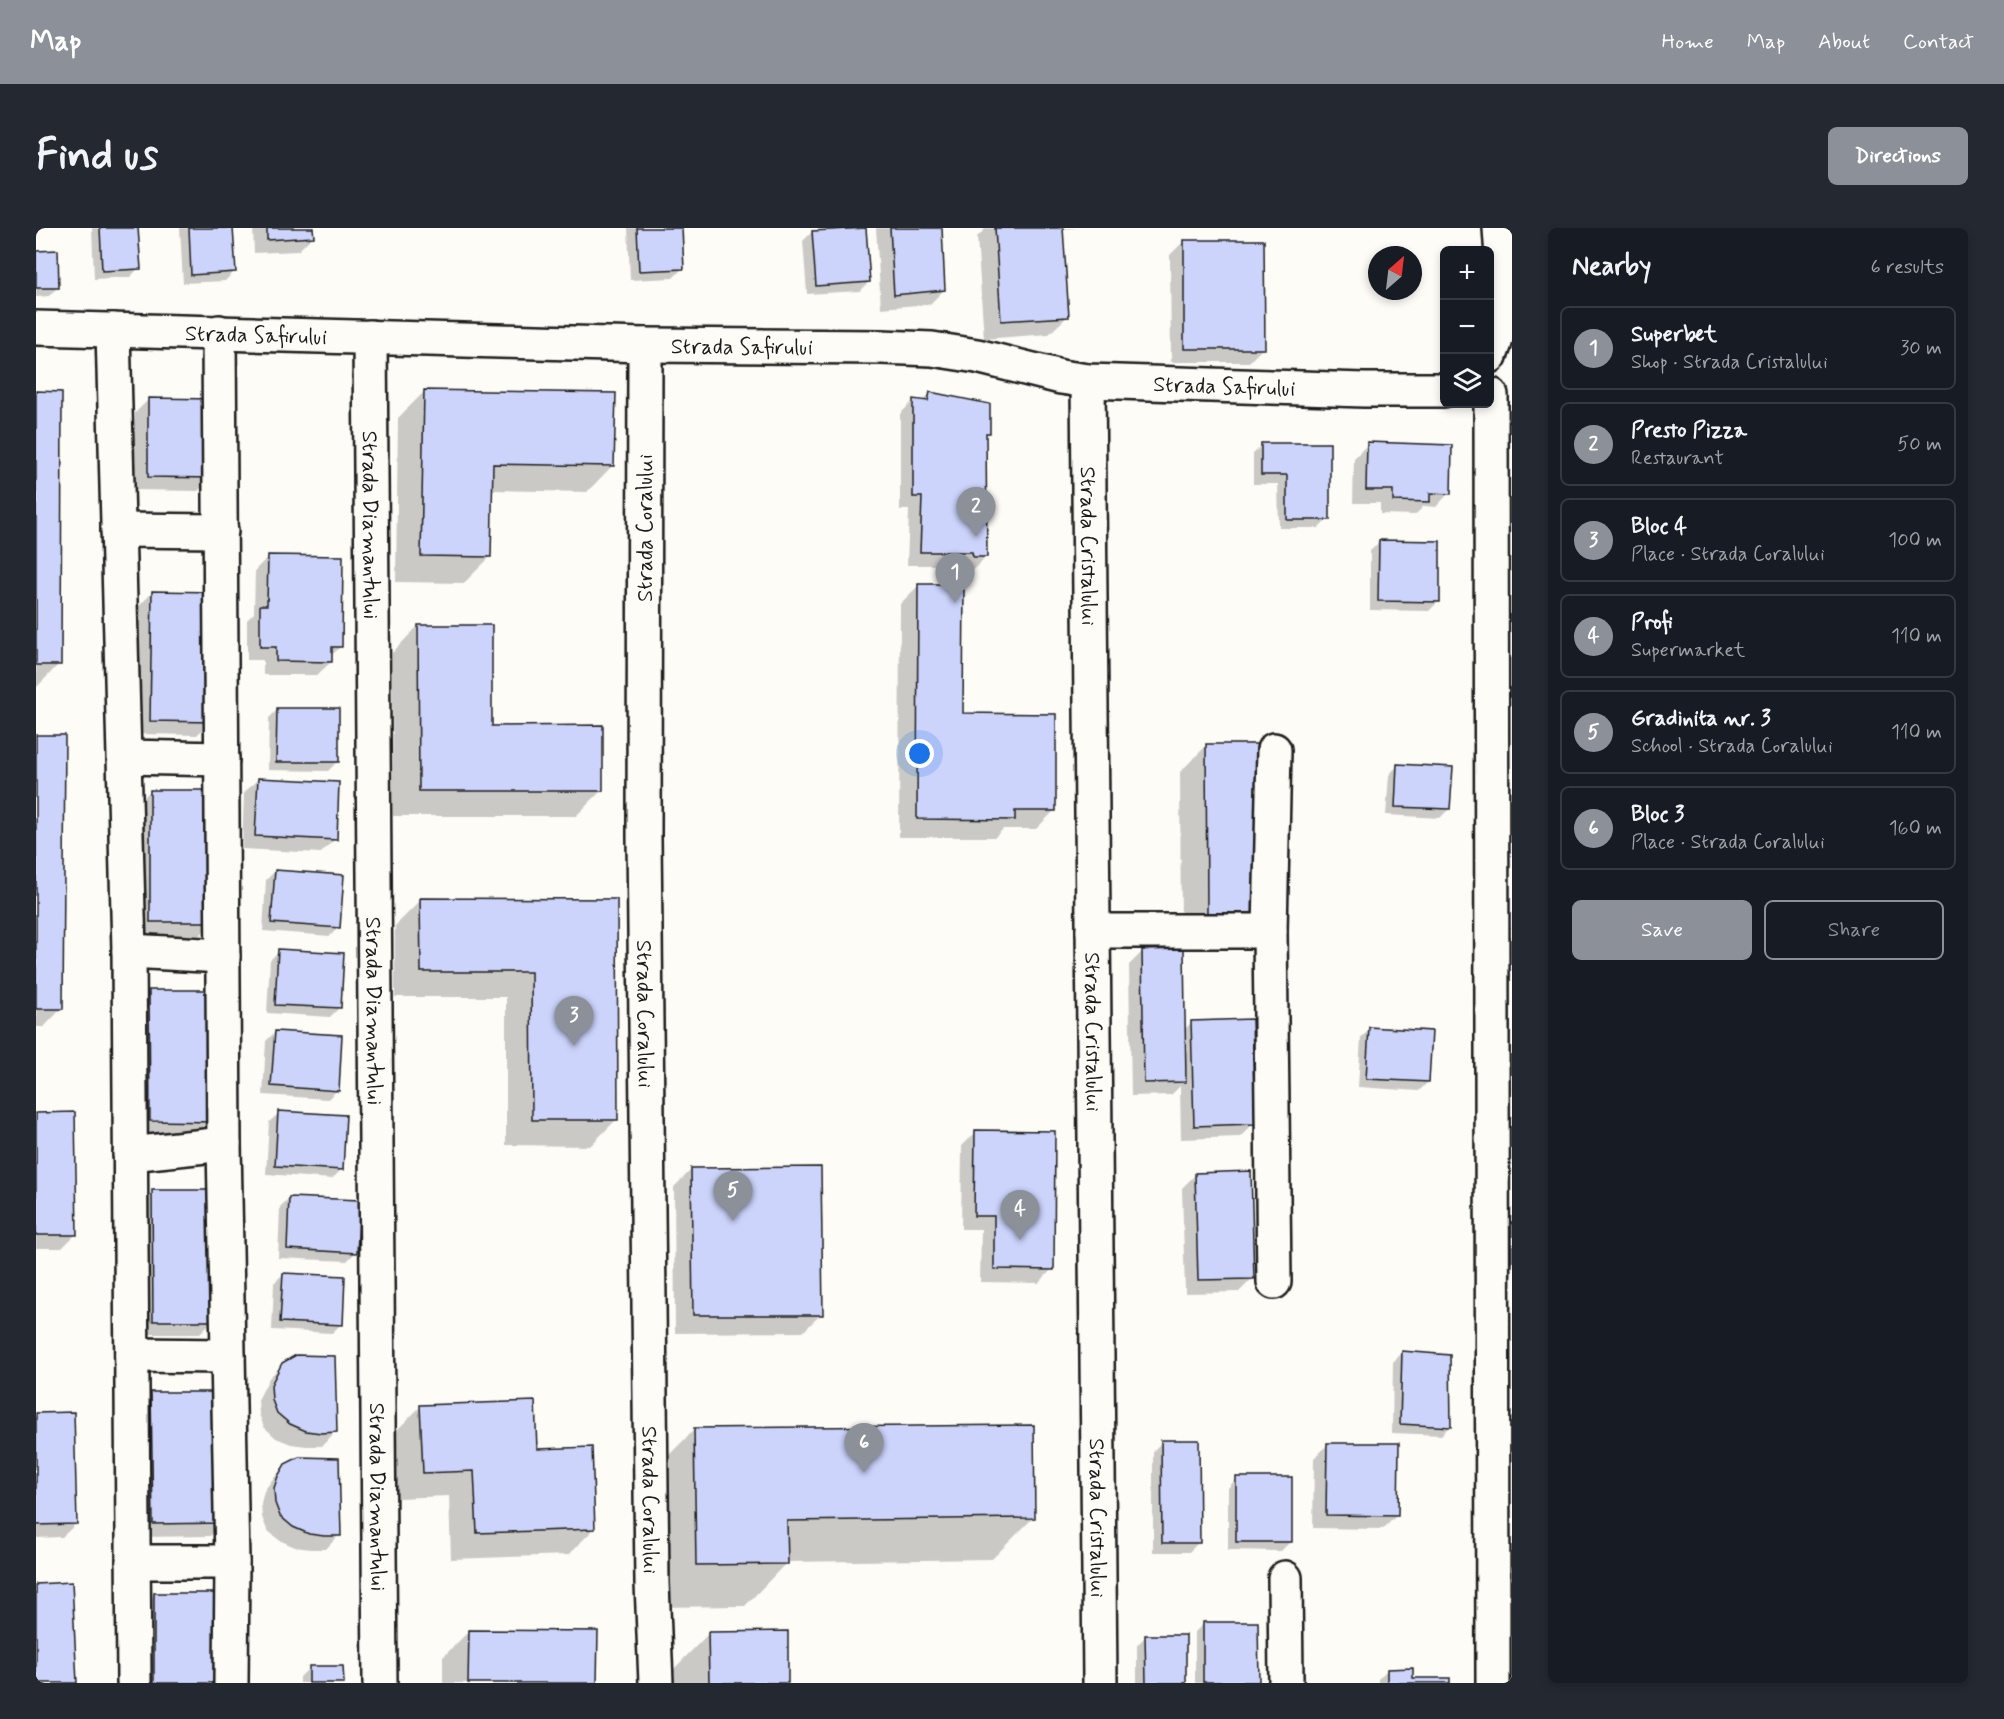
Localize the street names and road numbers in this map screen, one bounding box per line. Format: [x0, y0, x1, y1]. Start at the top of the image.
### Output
street label: Strada Safirului [184, 320, 327, 352]
street label: Strada Safirului [671, 333, 813, 362]
street label: Strada Safirului [1153, 371, 1296, 404]
street label: Strada Diamantului [355, 431, 384, 619]
street label: Strada Coralului [632, 454, 660, 602]
street label: Strada Cristalului [1073, 466, 1102, 626]
street label: Strada Diamantului [358, 917, 388, 1105]
street label: Strada Coralului [629, 940, 659, 1088]
street label: Strada Cristalului [1077, 952, 1107, 1112]
street label: Strada Diamantului [362, 1403, 391, 1591]
street label: Strada Coralului [634, 1426, 664, 1574]
street label: Strada Cristalului [1082, 1438, 1111, 1598]

